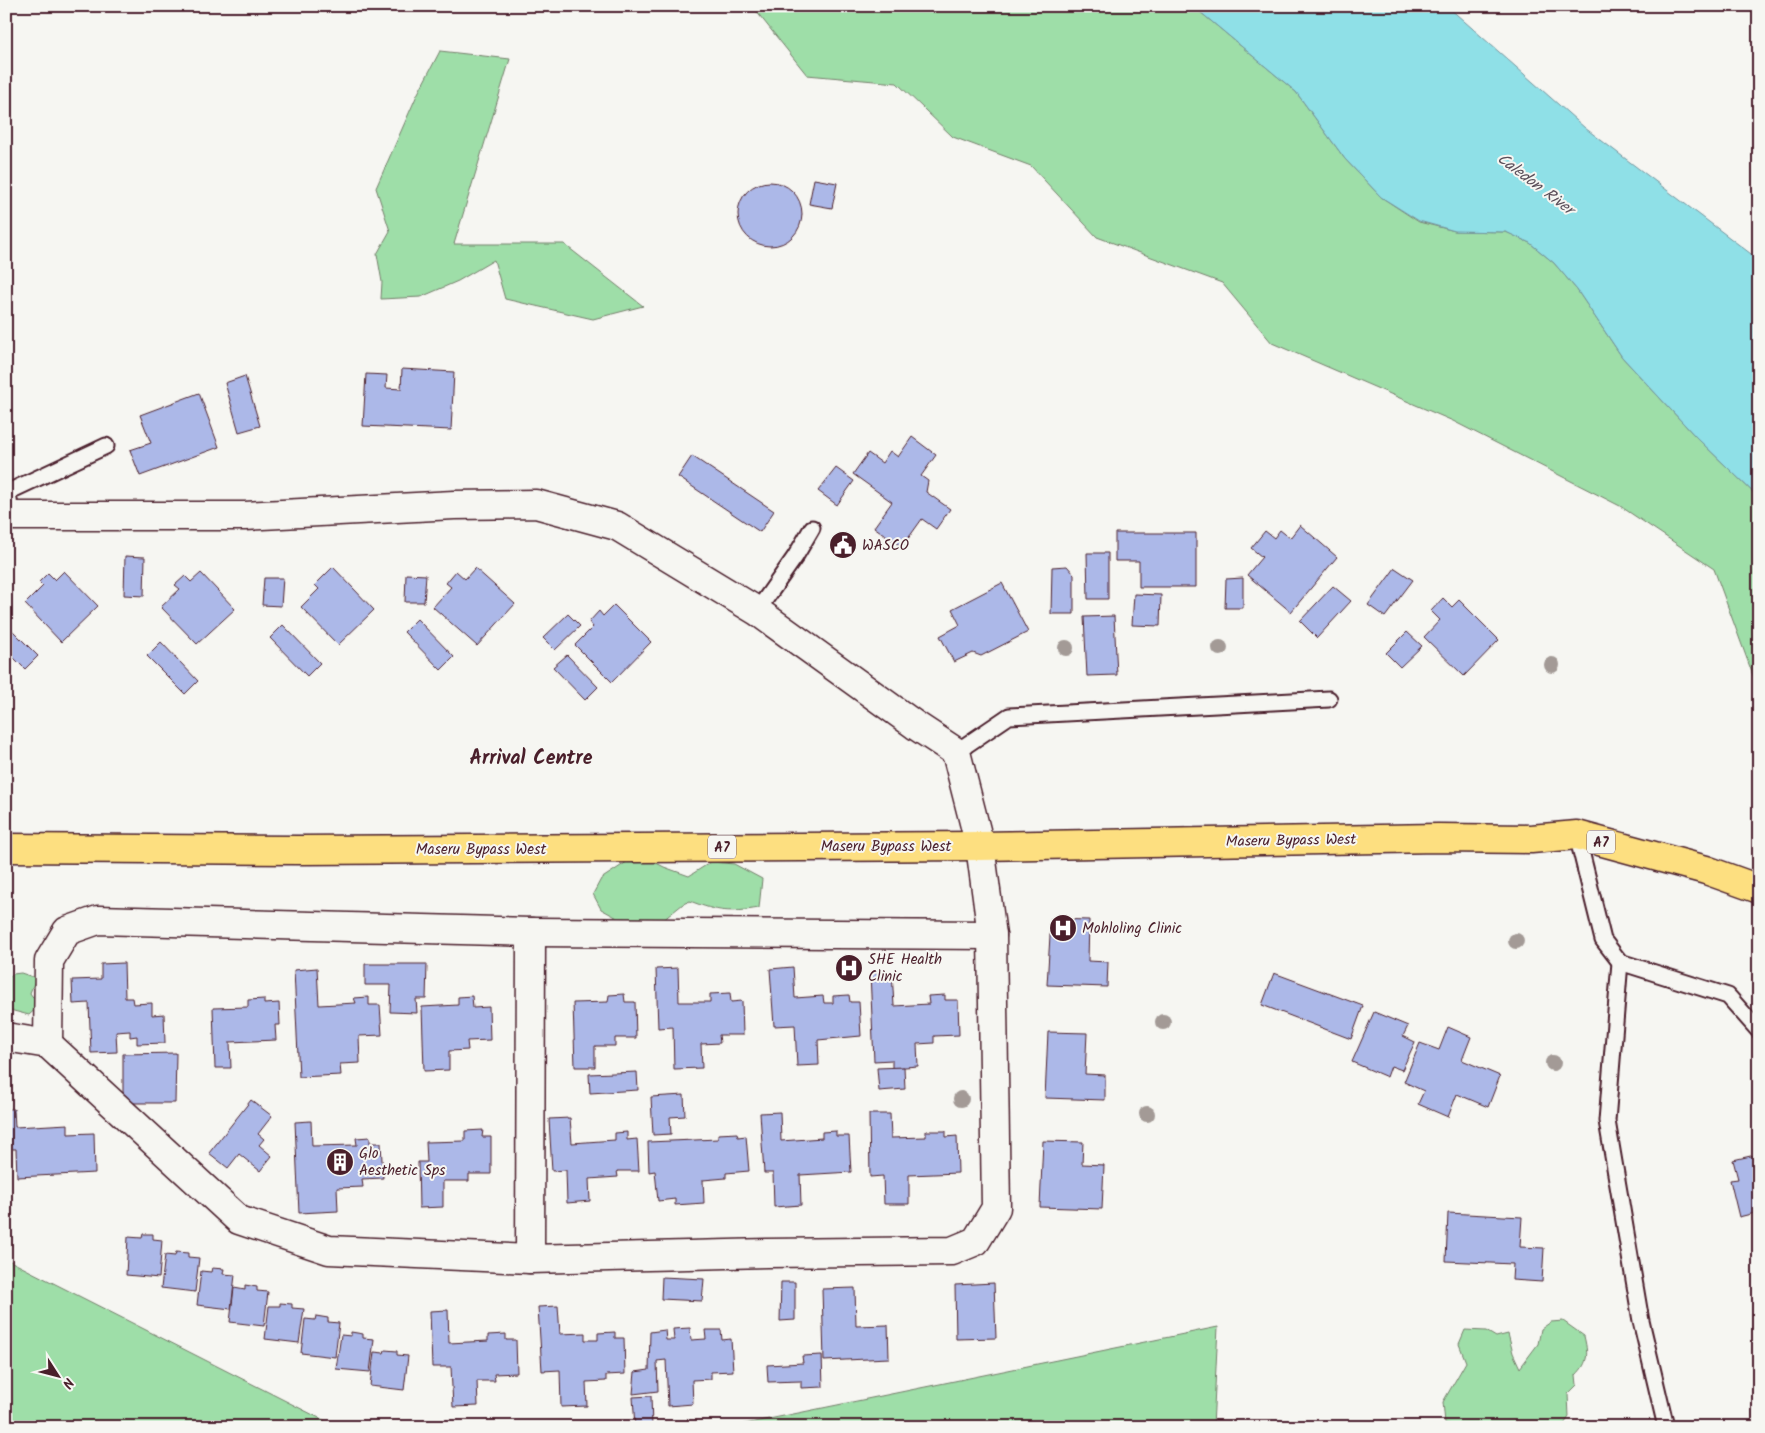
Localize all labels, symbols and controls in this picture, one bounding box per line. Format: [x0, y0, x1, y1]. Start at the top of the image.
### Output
water label: Caledon River [1491, 147, 1582, 224]
public building icon: WASCO [828, 530, 858, 560]
place label: WASCO [862, 534, 909, 558]
district label: Arrival Centre [469, 743, 593, 775]
street label: Maseru Bypass West [1226, 828, 1357, 854]
road number: A7 [1587, 830, 1615, 854]
street label: Maseru Bypass West [821, 835, 951, 859]
road number: A7 [708, 836, 736, 859]
street label: Maseru Bypass West [416, 838, 546, 862]
hospital icon: Mohloling Clinic [1048, 913, 1078, 943]
place label: Mohloling Clinic [1082, 917, 1182, 941]
place label: SHE Health Clinic [868, 948, 942, 989]
hospital icon: SHE Health Clinic [834, 953, 864, 983]
place label: Glo Aesthetic Sps [359, 1142, 446, 1183]
building icon: Glo Aesthetic Sps [325, 1147, 355, 1177]
north arrow [32, 1350, 82, 1400]
text: N [56, 1373, 79, 1393]

